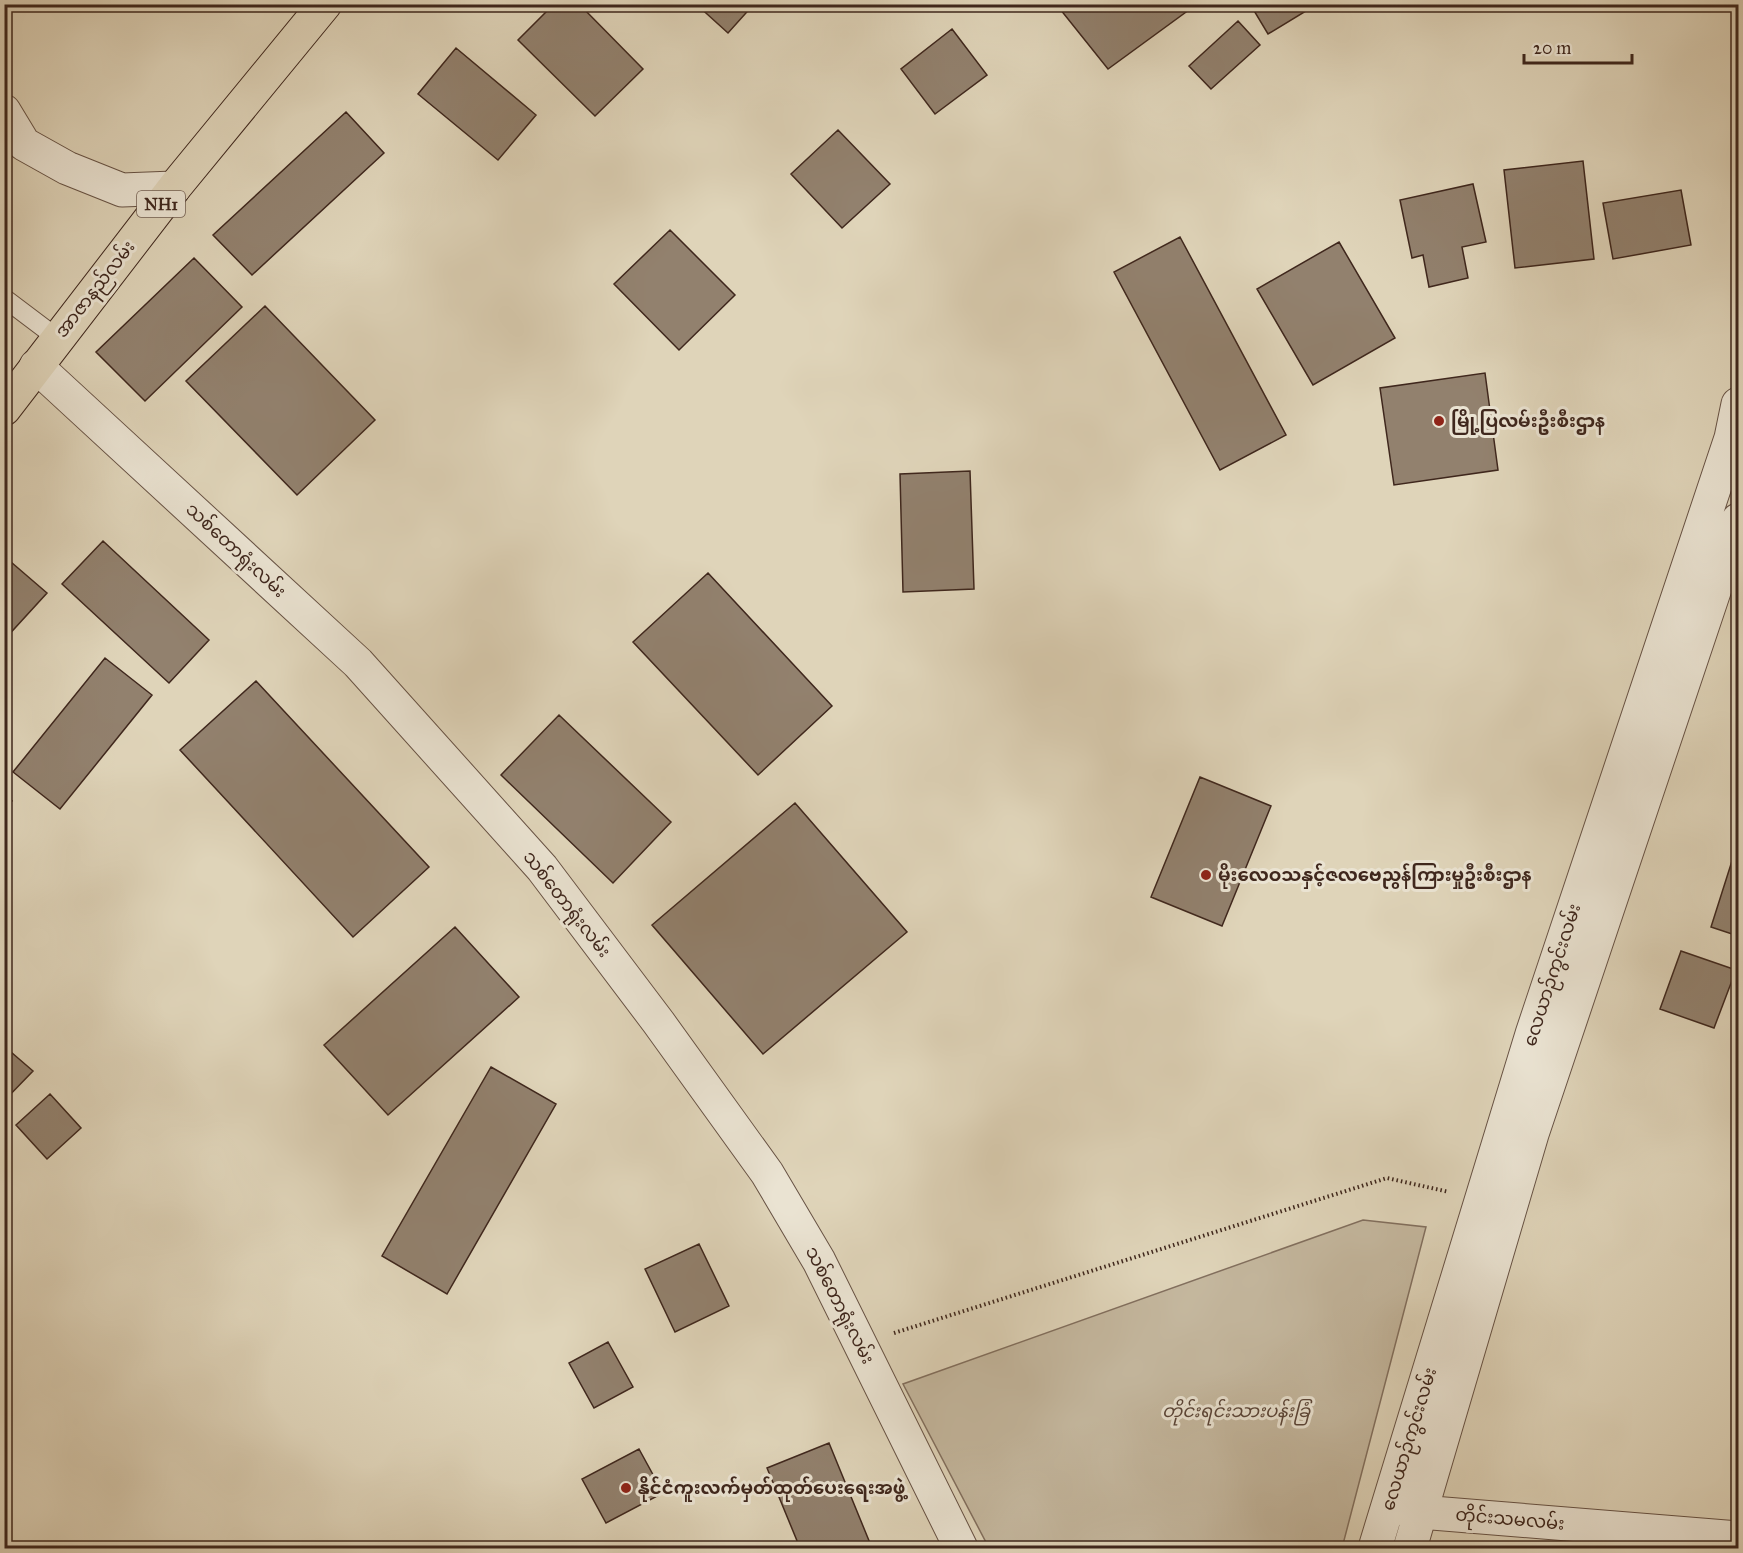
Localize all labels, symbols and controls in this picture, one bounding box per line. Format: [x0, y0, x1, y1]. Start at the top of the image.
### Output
scale bar [1524, 27, 1632, 65]
text: 20 m [1533, 37, 1571, 59]
road number: NH1 [137, 191, 185, 217]
street label: အာဇာနည်လမ်း [49, 235, 143, 344]
place label: မြို့ပြလမ်းဦးစီးဌာန [1451, 409, 1605, 435]
marker: မြို့ပြလမ်းဦးစီးဌာန [1432, 414, 1446, 428]
street label: သစ်တောရုံးလမ်း [179, 496, 292, 605]
street label: သစ်တောရုံးလမ်း [515, 845, 617, 964]
place label: မိုးလေဝသနှင့်ဇလဗေညွန်ကြားမှုဦးစီးဌာန [1218, 863, 1532, 889]
marker: မိုးလေဝသနှင့်ဇလဗေညွန်ကြားမှုဦးစီးဌာန [1199, 868, 1213, 882]
street label: လေယာဉ်ကွင်းလမ်း [1517, 900, 1589, 1050]
street label: သစ်တောရုံးလမ်း [797, 1242, 881, 1369]
street label: လေယာဉ်ကွင်းလမ်း [1375, 1364, 1445, 1514]
park label: တိုင်းရင်းသားပန်းခြံ [1162, 1398, 1313, 1426]
place label: နိုင်ငံကူးလက်မှတ်ထုတ်ပေးရေးအဖွဲ့ [638, 1476, 909, 1502]
marker: နိုင်ငံကူးလက်မှတ်ထုတ်ပေးရေးအဖွဲ့ [619, 1481, 633, 1495]
street label: တိုင်းသမလမ်း [1454, 1500, 1566, 1539]

